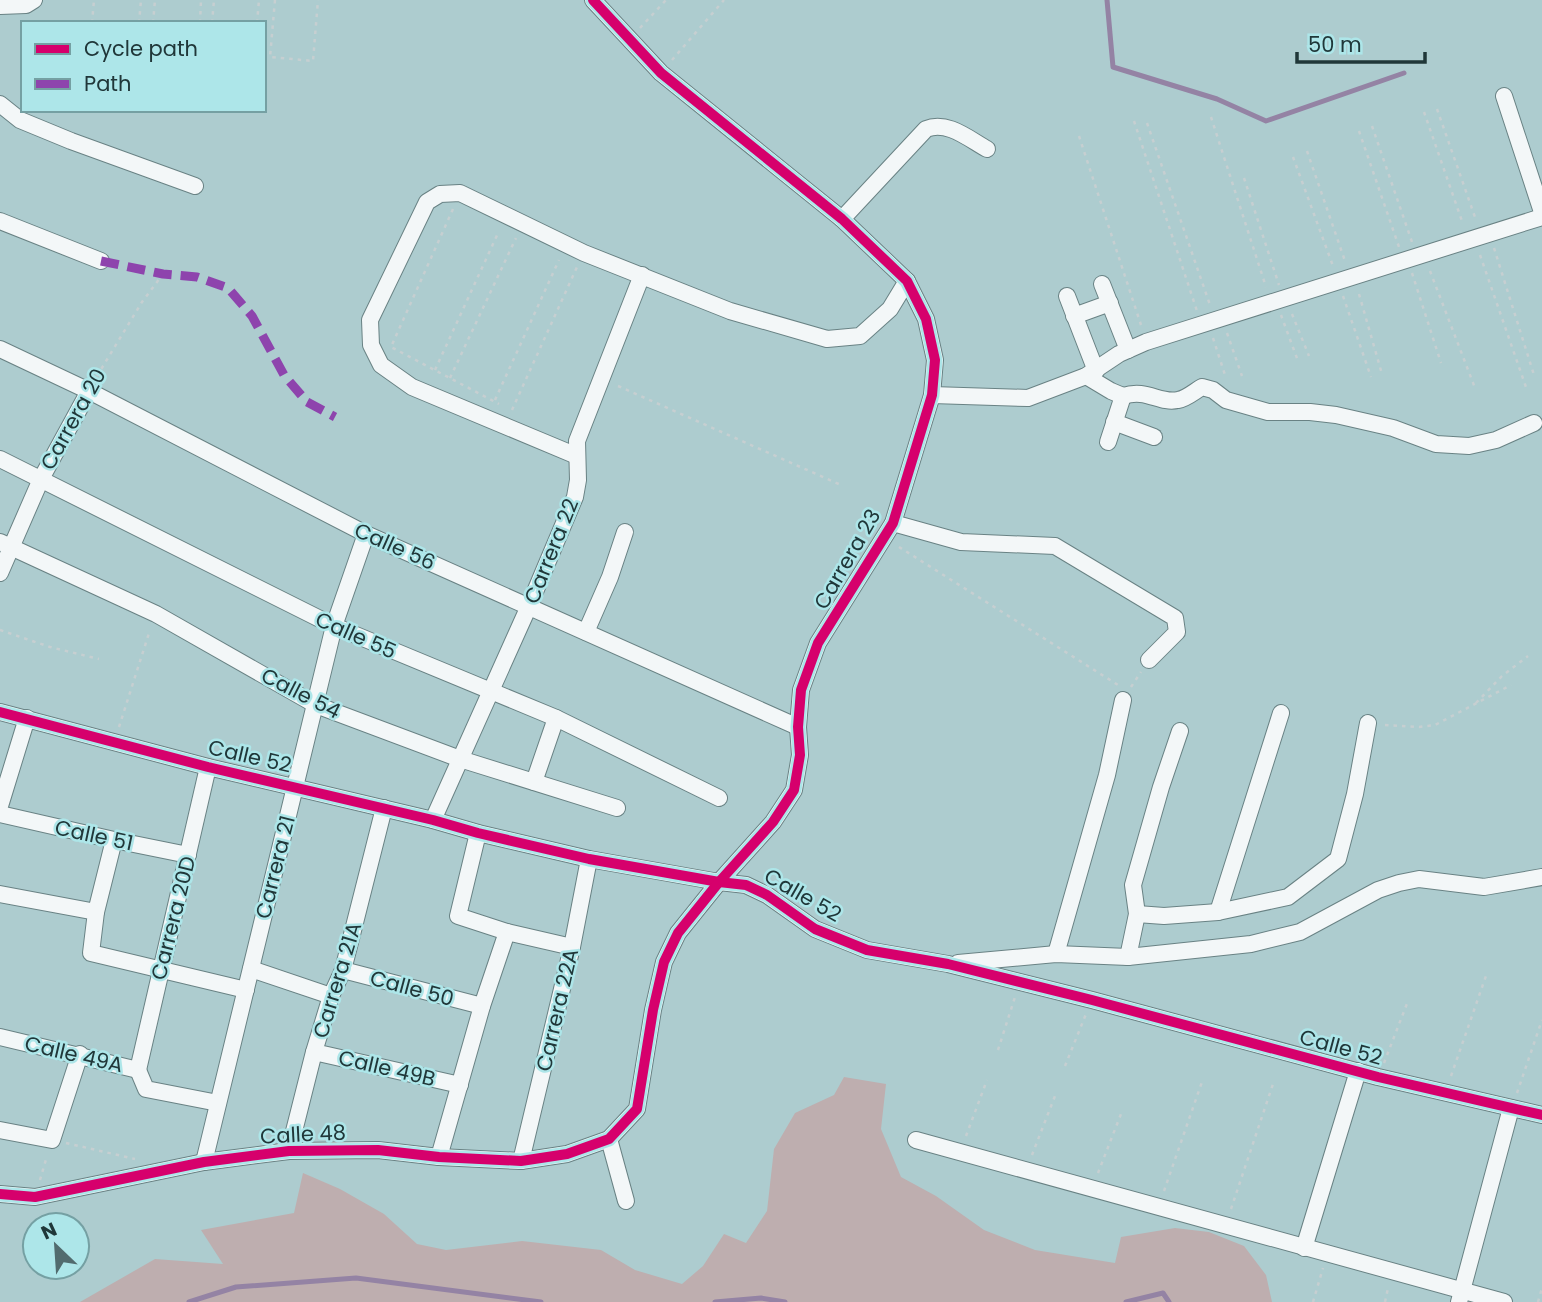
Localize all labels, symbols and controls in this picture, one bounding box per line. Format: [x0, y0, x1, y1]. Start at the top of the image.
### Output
legend [21, 21, 266, 112]
scale bar [1297, 21, 1425, 65]
text: 50 m [1308, 30, 1362, 59]
text: Cycle path [84, 34, 198, 63]
text: Path [84, 69, 131, 98]
street label: Carrera 20 [33, 363, 113, 475]
street label: Carrera 22 [517, 494, 585, 608]
street label: Carrera 23 [807, 504, 887, 614]
street label: Calle 56 [350, 515, 440, 577]
street label: Calle 55 [311, 604, 401, 666]
street label: Calle 54 [256, 661, 346, 725]
street label: Calle 52 [206, 732, 294, 780]
street label: Carrera 21 [248, 812, 302, 922]
street label: Calle 51 [52, 813, 136, 857]
street label: Carrera 20D [144, 853, 202, 983]
street label: Calle 52 [759, 861, 847, 929]
street label: Carrera 21A [306, 919, 368, 1041]
street label: Carrera 22A [529, 946, 585, 1074]
street label: Calle 50 [367, 963, 457, 1013]
street label: Calle 52 [1296, 1022, 1386, 1072]
street label: Calle 49A [22, 1029, 126, 1079]
street label: Calle 49B [336, 1043, 438, 1093]
street label: Calle 48 [259, 1117, 347, 1151]
north arrow [21, 1211, 91, 1281]
text: N [37, 1216, 61, 1246]

